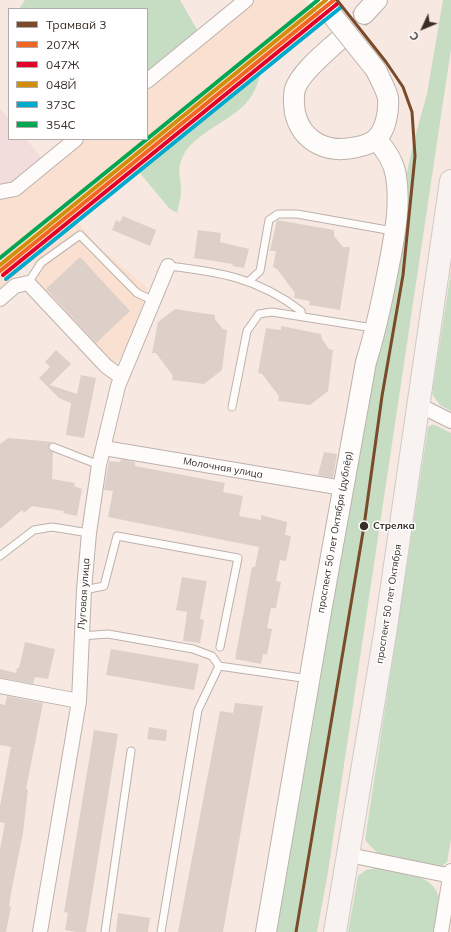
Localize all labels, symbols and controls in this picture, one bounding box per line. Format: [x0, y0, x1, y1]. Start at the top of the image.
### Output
legend [8, 8, 148, 140]
north arrow [403, 8, 443, 48]
text: Трамвай 3 [46, 17, 107, 32]
text: С [407, 29, 422, 44]
text: 207Ж [46, 37, 80, 52]
text: 047Ж [46, 57, 80, 72]
text: 048Й [46, 77, 77, 92]
text: 373C [46, 97, 76, 112]
text: 354С [46, 117, 76, 132]
street label: проспект 50 лет Октября (дублёр) [315, 450, 355, 614]
street label: Молочная улица [182, 455, 264, 481]
marker: Стрелка [358, 520, 370, 532]
place label: Стрелка [373, 520, 415, 532]
street label: проспект 50 лет Октября [374, 543, 404, 665]
street label: Луговая улица [75, 558, 93, 630]

